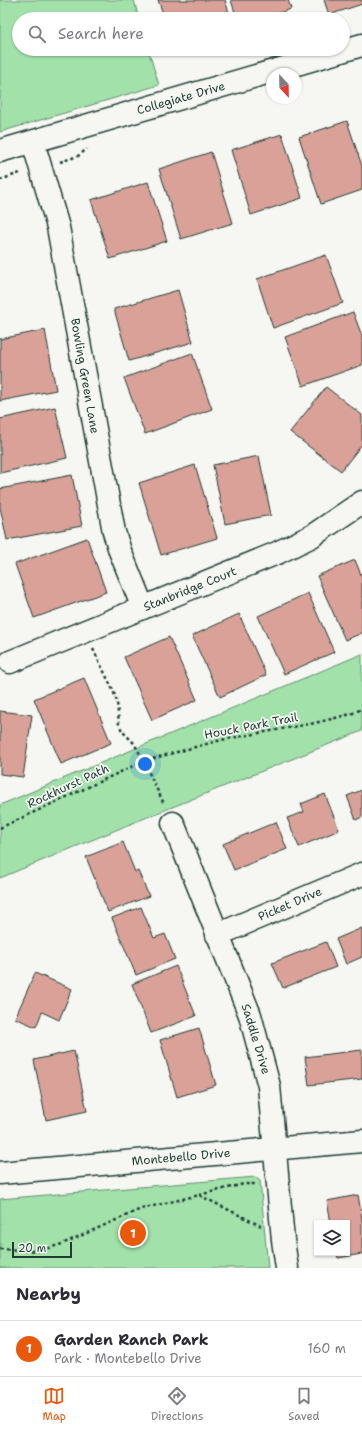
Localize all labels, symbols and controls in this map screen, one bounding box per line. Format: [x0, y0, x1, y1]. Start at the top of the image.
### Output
search box [12, 12, 350, 56]
icon: search [26, 23, 48, 45]
text: Search here [58, 24, 144, 44]
north arrow [266, 68, 302, 104]
street label: Collegiate Drive [135, 78, 227, 118]
street label: Bowling Green Lane [67, 317, 103, 435]
street label: Stanbridge Court [141, 563, 239, 615]
street label: Houck Park Trail [203, 709, 300, 743]
your location [135, 754, 155, 774]
street label: Rockhurst Path [25, 760, 111, 812]
street label: Picket Drive [256, 883, 325, 925]
street label: Saddle Drive [238, 1002, 274, 1076]
street label: Montebello Drive [131, 1145, 231, 1169]
pin: 1 [120, 1218, 146, 1248]
map controls [314, 1220, 350, 1256]
button: layers [314, 1220, 350, 1256]
scale bar [12, 1240, 72, 1259]
text: 20 m [18, 1241, 46, 1256]
text: Nearby [16, 1283, 81, 1305]
text: Garden Ranch Park [54, 1330, 209, 1350]
text: 1 [26, 1340, 32, 1357]
text: 160 m [308, 1340, 346, 1357]
text: Park · Montebello Drive [54, 1350, 202, 1367]
tab: Map [42, 1385, 66, 1424]
tab: Directions [151, 1385, 203, 1424]
tab: Saved [288, 1385, 320, 1424]

